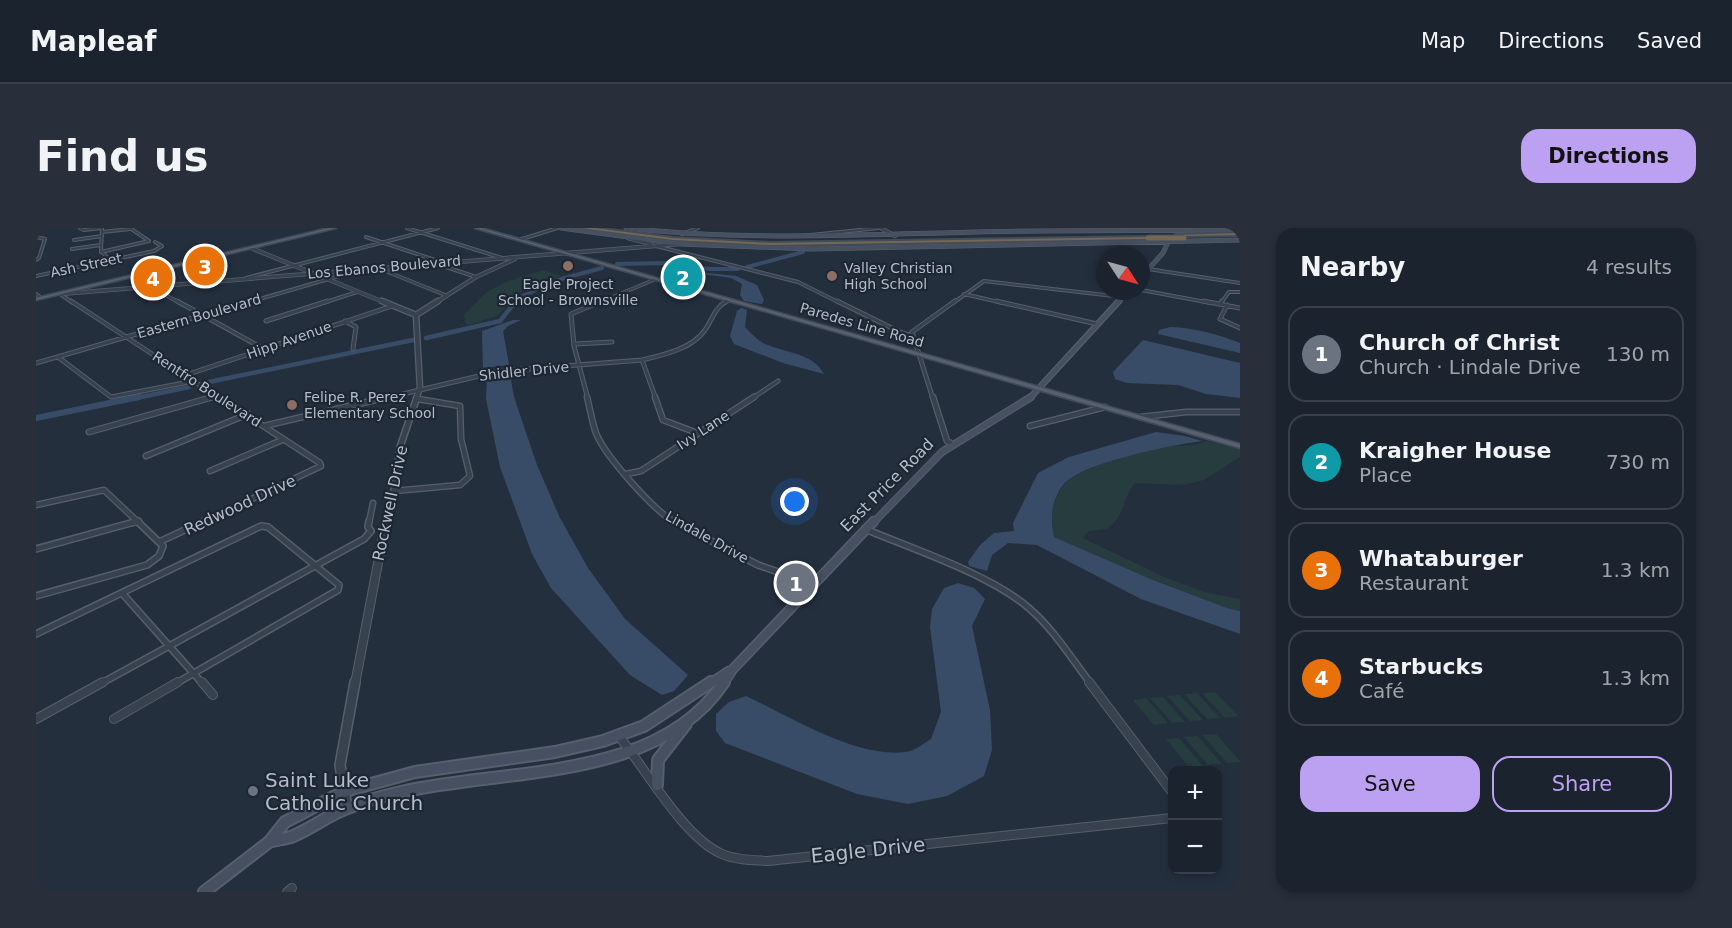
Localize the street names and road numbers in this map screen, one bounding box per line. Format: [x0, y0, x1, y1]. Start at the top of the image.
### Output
street label: Ash Street [49, 250, 124, 280]
street label: Los Ebanos Boulevard [307, 252, 461, 282]
street label: Eastern Boulevard [135, 291, 263, 341]
street label: Paredes Line Road [798, 300, 926, 350]
street label: Hipp Avenue [244, 318, 334, 362]
street label: Rentfro Boulevard [150, 348, 264, 430]
street label: Shidler Drive [478, 358, 570, 384]
street label: Ivy Lane [674, 407, 732, 453]
street label: East Price Road [836, 434, 938, 536]
street label: Rockwell Drive [368, 443, 412, 563]
street label: Redwood Drive [181, 471, 299, 539]
street label: Lindale Drive [663, 508, 751, 566]
street label: Eagle Drive [809, 832, 927, 868]

